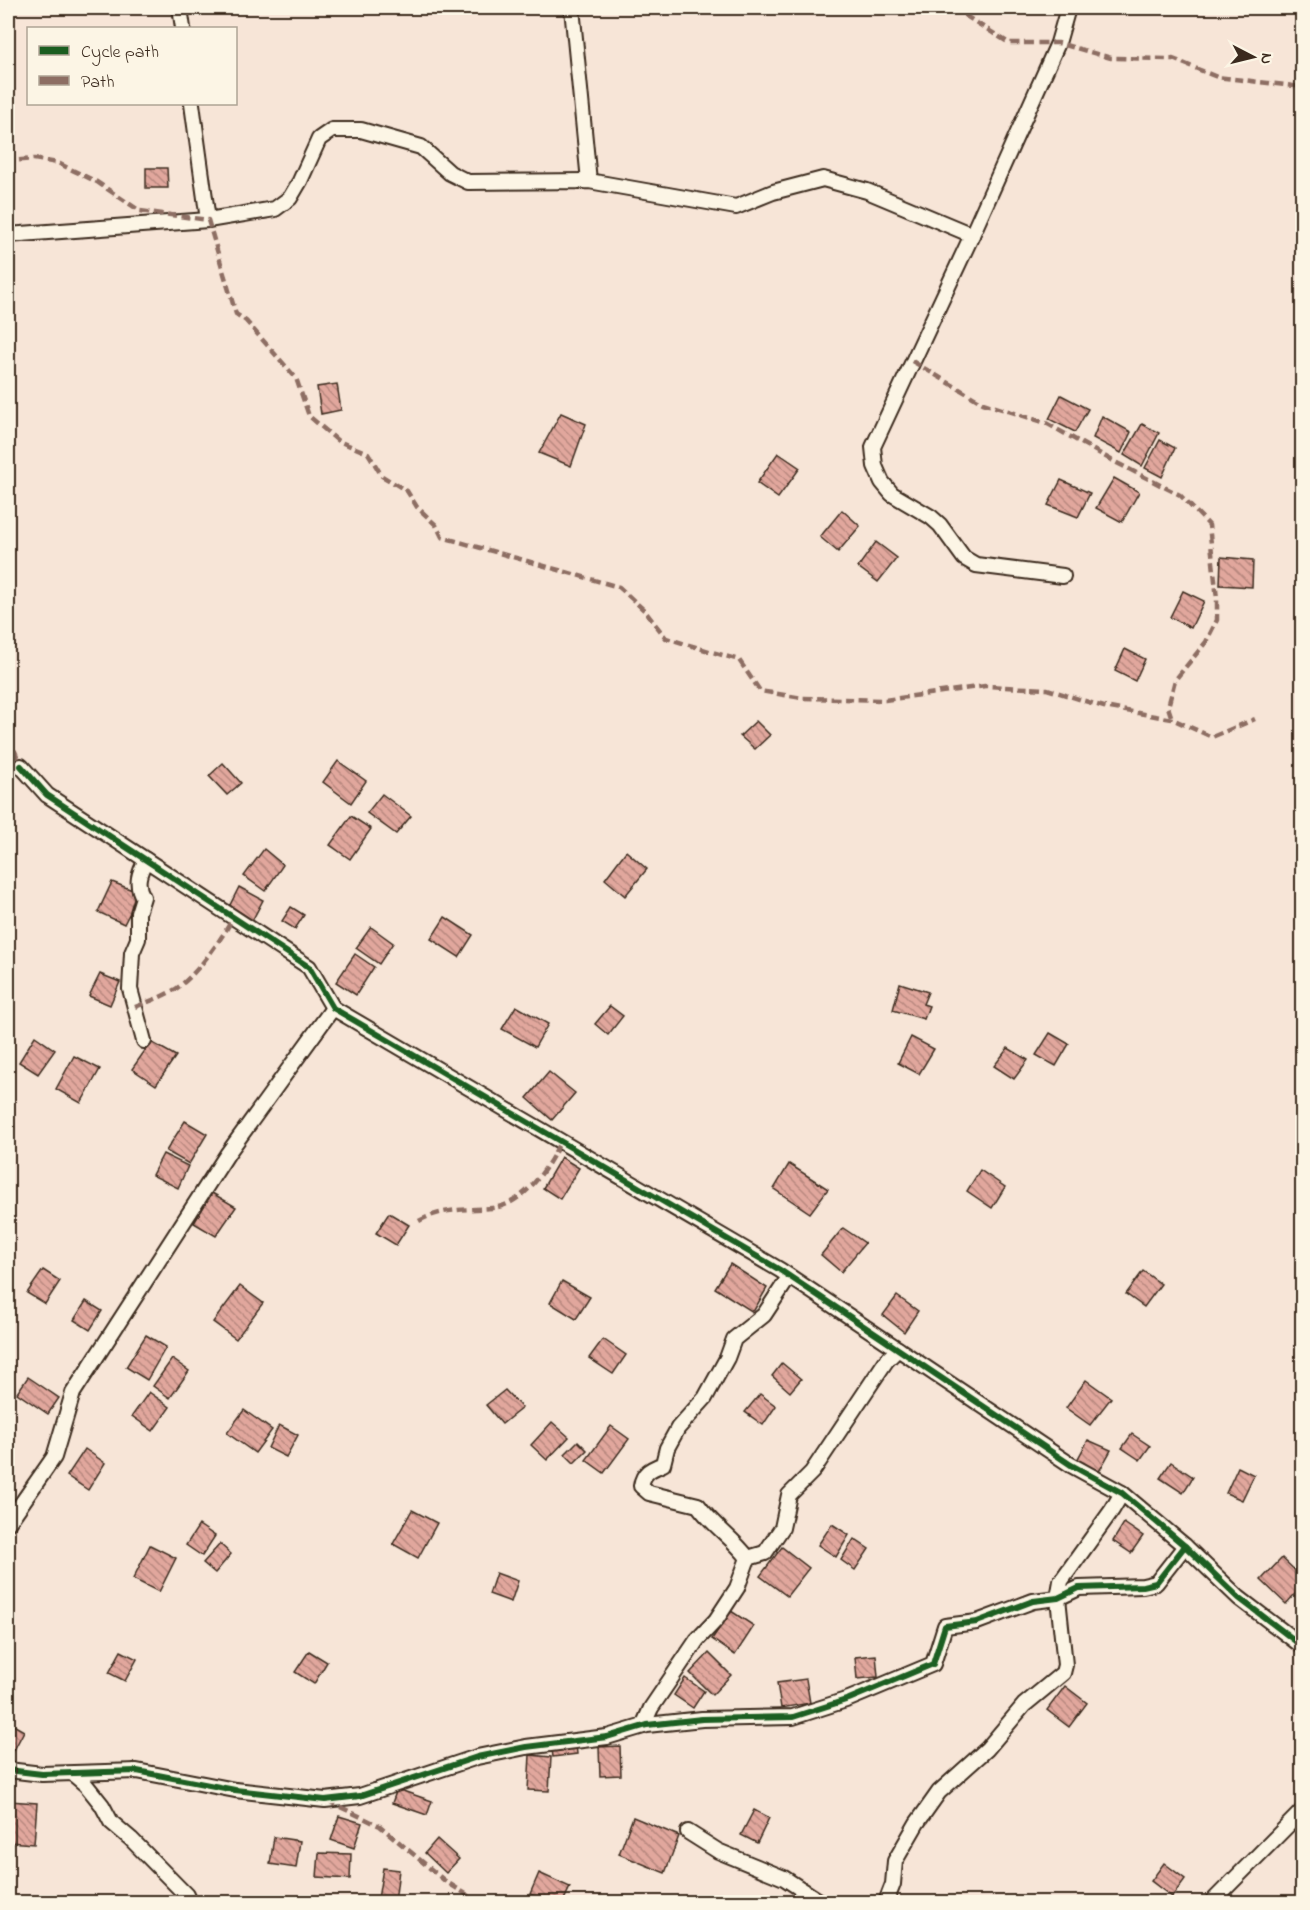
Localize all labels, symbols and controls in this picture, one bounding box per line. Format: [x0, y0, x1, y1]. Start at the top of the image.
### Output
legend [27, 27, 237, 105]
north arrow [1223, 27, 1283, 87]
text: Cycle path [81, 40, 159, 66]
text: N [1253, 52, 1278, 66]
text: Path [81, 70, 115, 96]

